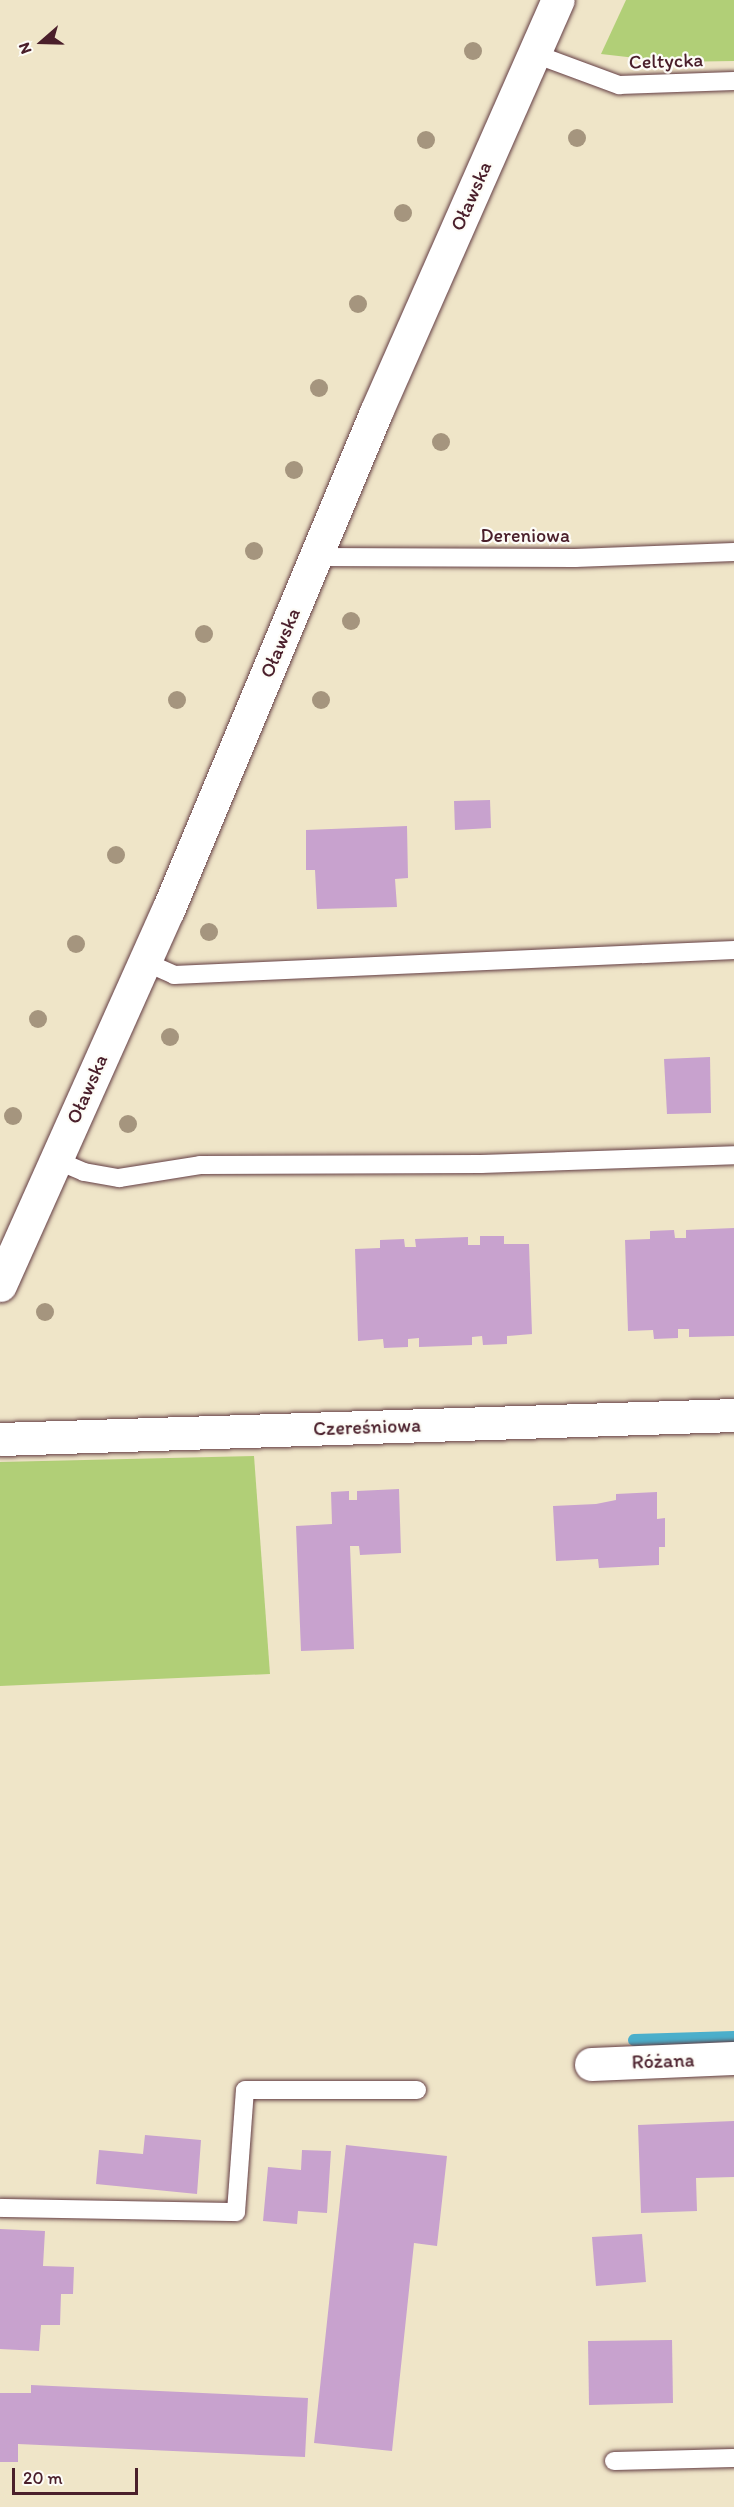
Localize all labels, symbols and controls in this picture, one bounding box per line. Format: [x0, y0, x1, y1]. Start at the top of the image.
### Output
north arrow [12, 12, 72, 72]
text: N [14, 40, 35, 57]
street label: Celtycka [628, 48, 704, 74]
street label: Oławska [445, 158, 497, 234]
street label: Dereniowa [480, 523, 570, 547]
street label: Oławska [255, 605, 305, 681]
street label: Oławska [61, 1051, 113, 1127]
street label: Czereśniowa [313, 1413, 421, 1441]
street label: Różana [631, 2048, 695, 2074]
scale bar [15, 2456, 141, 2494]
text: 20 m [23, 2467, 63, 2489]

